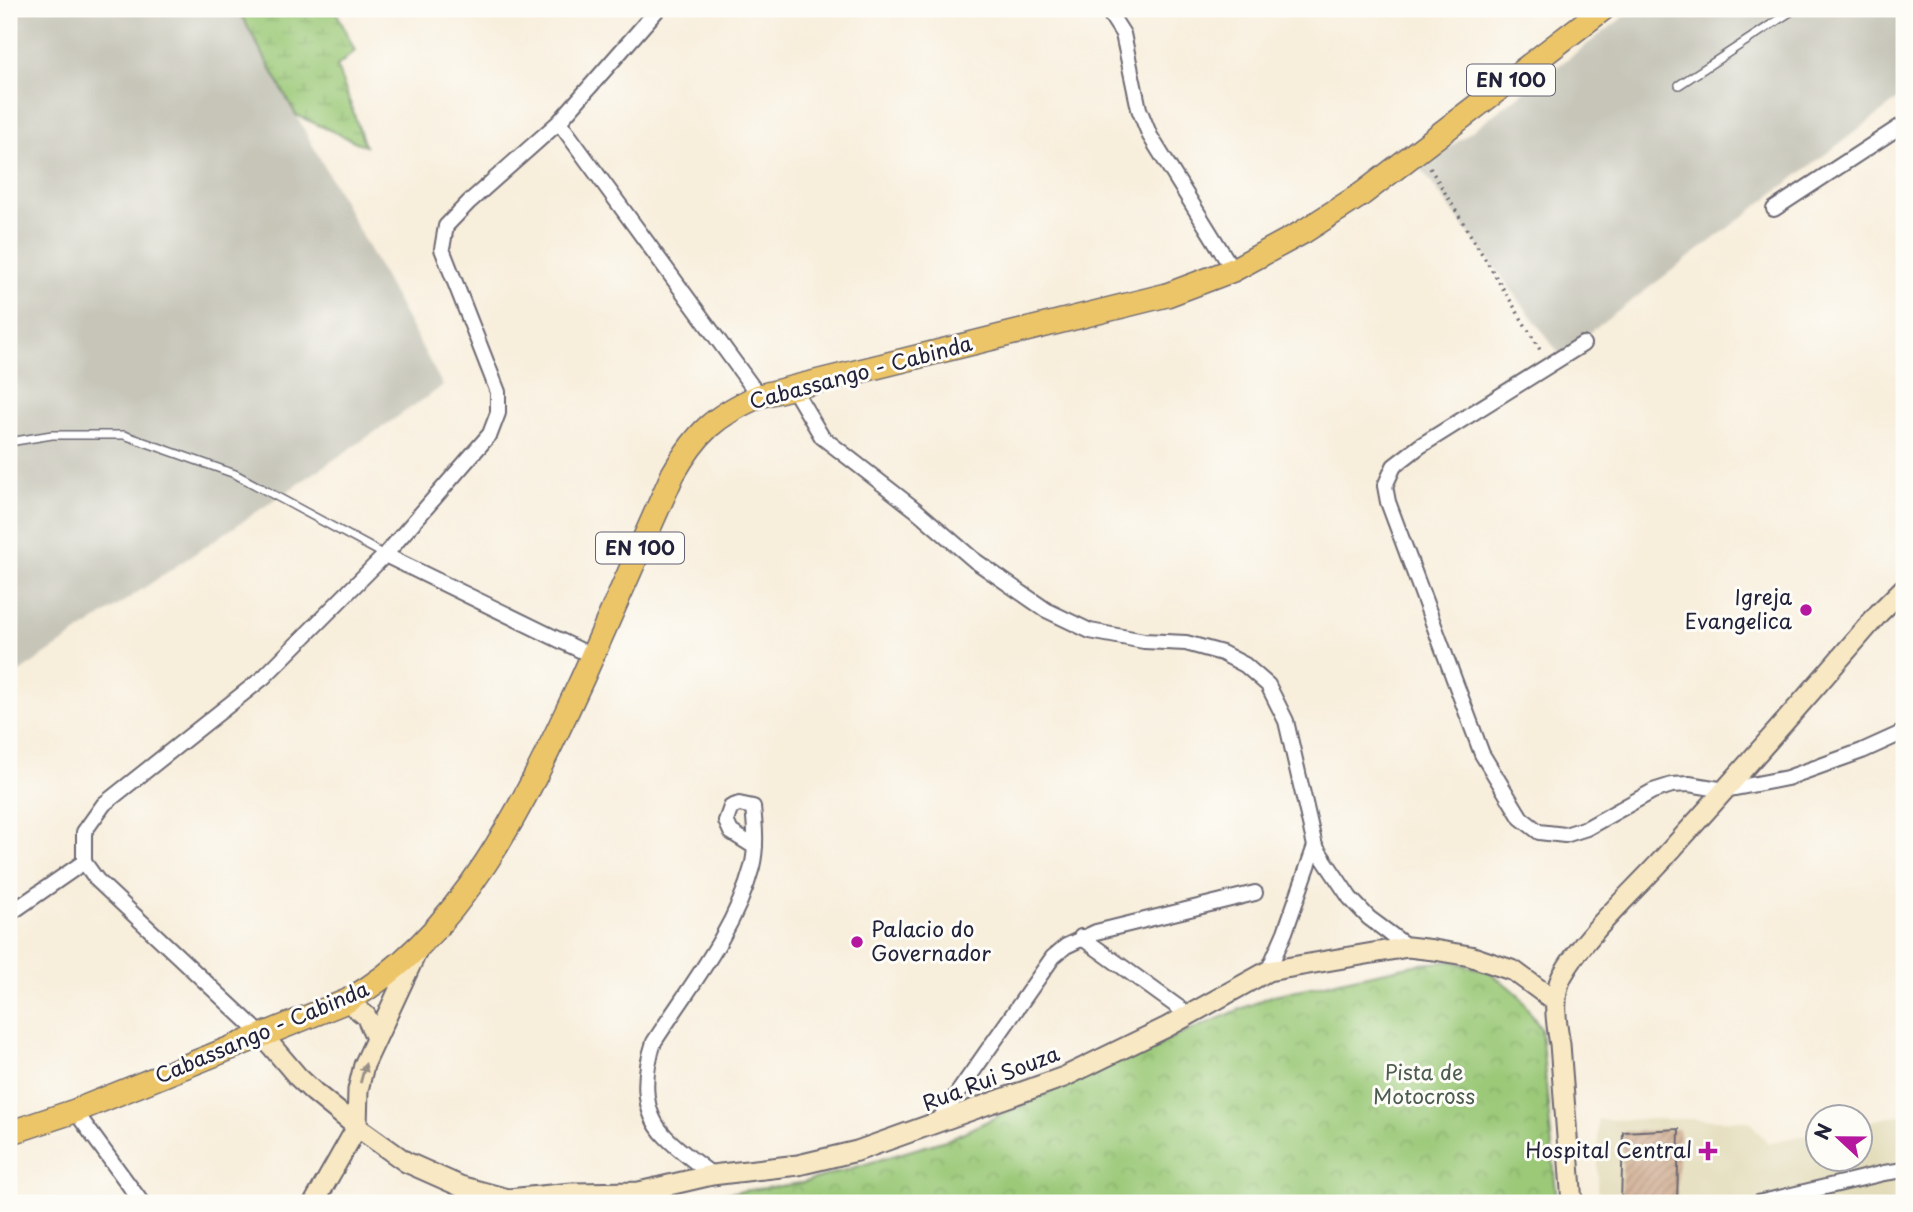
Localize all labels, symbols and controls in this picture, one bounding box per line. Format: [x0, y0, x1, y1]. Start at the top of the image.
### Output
road number: EN 100 [1467, 64, 1555, 96]
street label: Cabassango - Cabinda [745, 326, 976, 416]
road number: EN 100 [596, 533, 684, 564]
place label: Igreja Evangelica [1685, 580, 1793, 636]
marker: Igreja Evangelica [1798, 602, 1814, 618]
place label: Palacio do Governador [871, 912, 991, 968]
marker: Palacio do Governador [849, 934, 865, 950]
street label: Cabassango - Cabinda [149, 971, 373, 1091]
street label: Rua Rui Souza [917, 1036, 1063, 1118]
park label: Pista de Motocross [1373, 1055, 1475, 1111]
one-way arrow [358, 1062, 369, 1084]
north arrow [1804, 1104, 1874, 1174]
text: N [1807, 1119, 1838, 1143]
place label: Hospital Central [1525, 1133, 1692, 1165]
marker: Hospital Central [1698, 1141, 1718, 1161]

